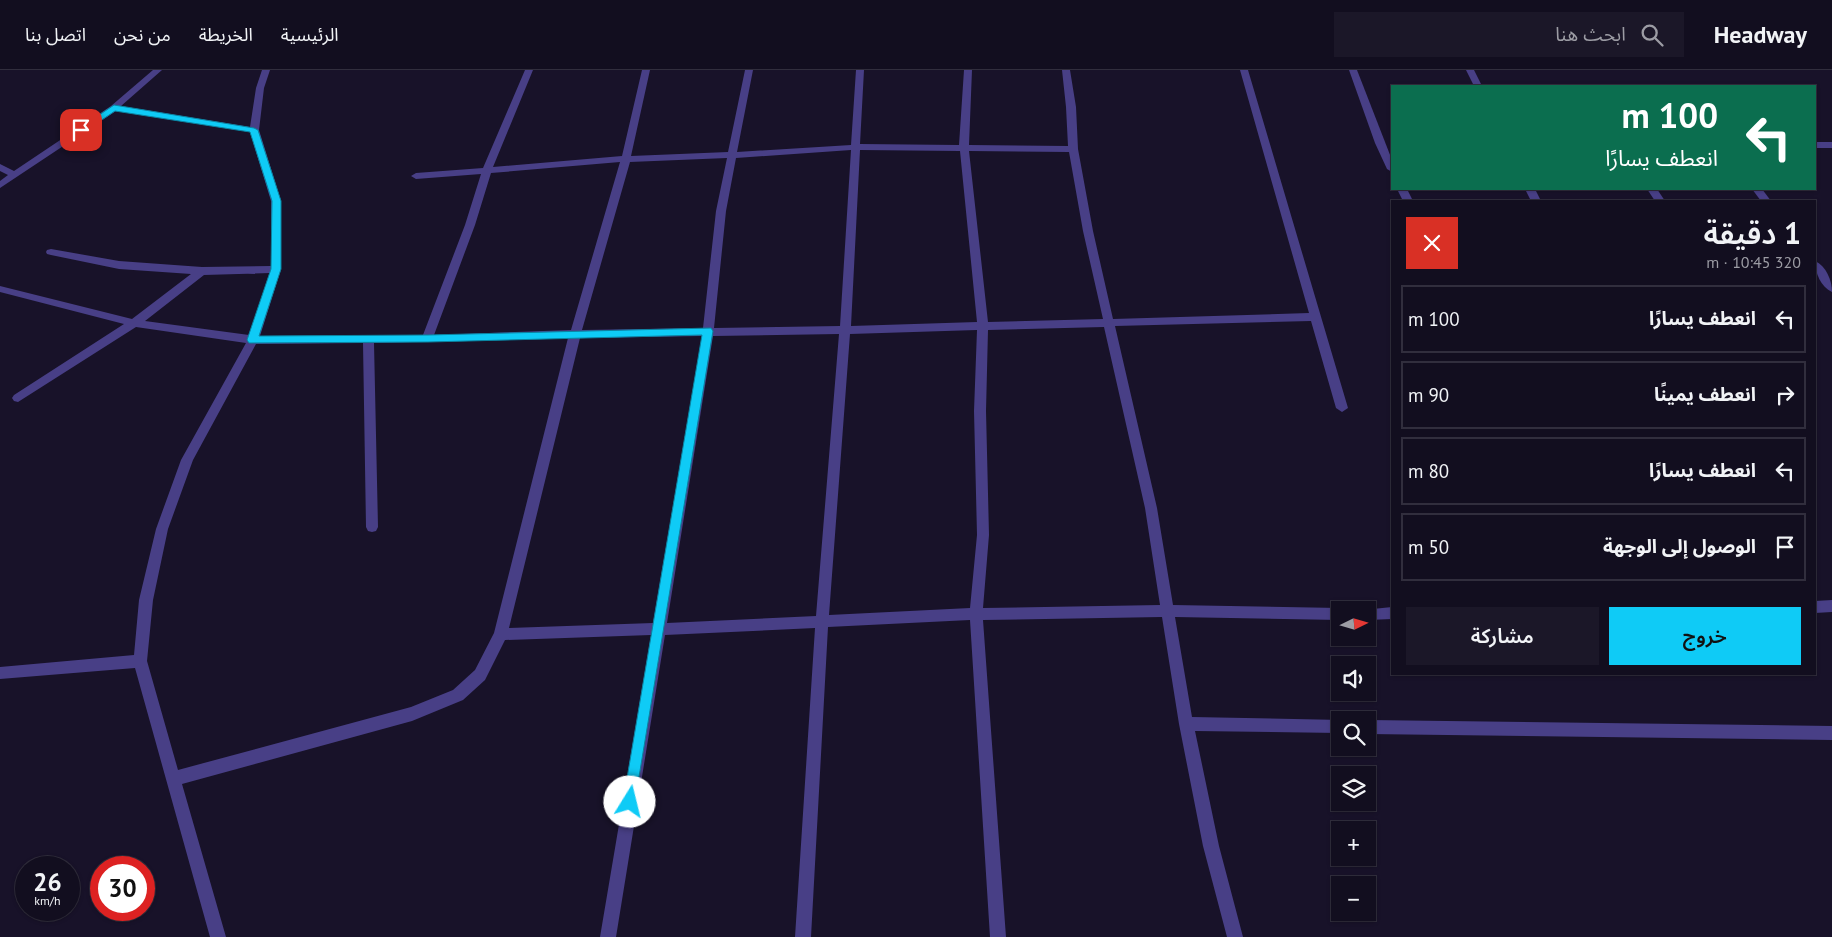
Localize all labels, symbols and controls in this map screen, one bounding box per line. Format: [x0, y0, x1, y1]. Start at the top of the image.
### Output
search box [1334, 12, 1684, 57]
text: Headway [1714, 19, 1807, 50]
icon: search [1638, 21, 1666, 49]
text: ابحث هنا [1555, 22, 1626, 46]
text: اتصل بنا [25, 23, 86, 46]
text: من نحن [114, 23, 171, 46]
text: الخريطة [199, 23, 253, 46]
text: الرئيسية [281, 23, 339, 46]
text: 100 m [1621, 92, 1718, 138]
icon: left [1736, 105, 1801, 170]
pin [60, 109, 102, 151]
icon: arrive [67, 116, 95, 144]
text: انعطف يسارًا [1605, 144, 1718, 172]
text: 1 دقيقة [1704, 213, 1801, 252]
button: close [1406, 217, 1458, 269]
text: 320 m · 10:45 [1706, 252, 1801, 272]
icon: left [1771, 305, 1799, 333]
text: انعطف يسارًا [1649, 306, 1756, 330]
text: 100 m [1408, 307, 1460, 331]
icon: right [1771, 381, 1799, 409]
text: انعطف يمينًا [1654, 382, 1756, 406]
text: 90 m [1408, 383, 1449, 407]
icon: left [1771, 457, 1799, 485]
text: انعطف يسارًا [1649, 458, 1756, 482]
text: 80 m [1408, 459, 1449, 483]
icon: arrive [1771, 533, 1799, 561]
text: الوصول إلى الوجهة [1603, 534, 1756, 558]
text: 50 m [1408, 535, 1449, 559]
north arrow [1331, 601, 1376, 646]
map controls [1331, 601, 1376, 921]
button: مشاركة [1406, 607, 1599, 665]
button: خروج [1609, 607, 1801, 665]
button: sound [1331, 656, 1376, 701]
button: search [1331, 711, 1376, 756]
button: layers [1331, 766, 1376, 811]
position arrow [603, 775, 655, 827]
button: + [1331, 821, 1376, 866]
speed limit sign: 30 [90, 856, 155, 921]
text: 26 [33, 866, 62, 898]
button: − [1331, 876, 1376, 921]
text: km/h [34, 893, 61, 908]

